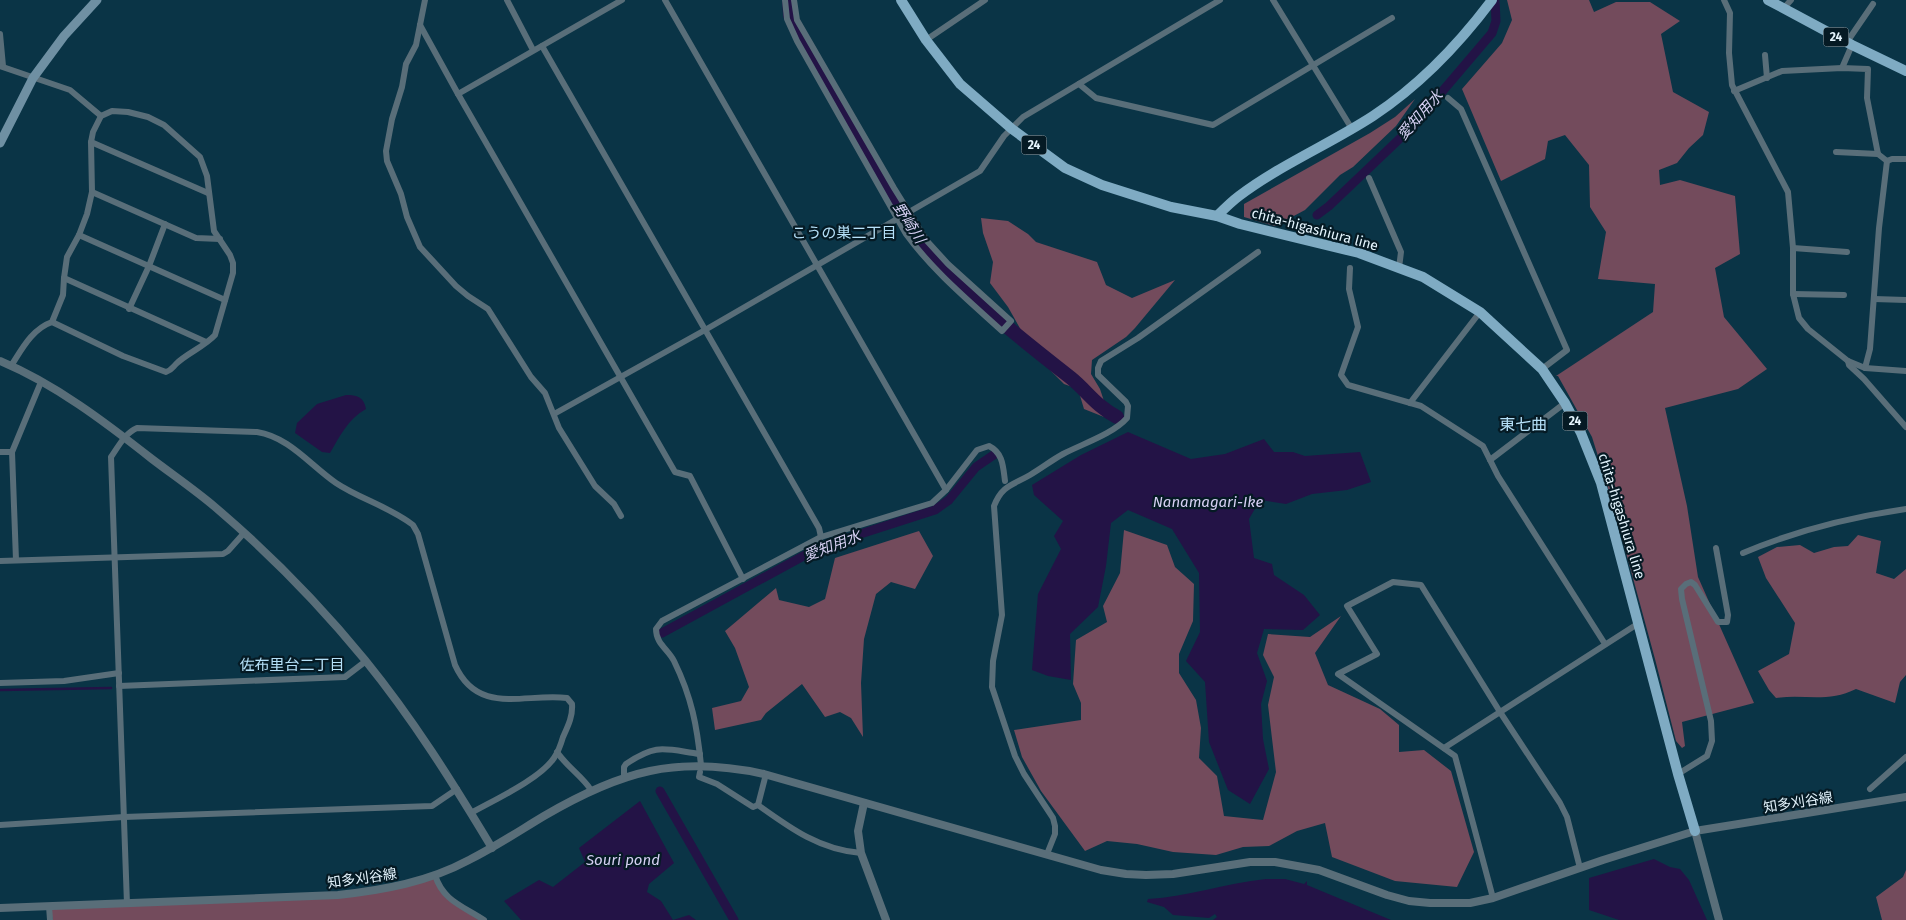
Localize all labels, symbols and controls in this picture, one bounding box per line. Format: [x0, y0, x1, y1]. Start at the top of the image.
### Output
road number: 24 [1824, 28, 1848, 46]
water label: 愛知用水 [1393, 85, 1448, 143]
road number: 24 [1022, 136, 1046, 154]
water label: 野崎川 [889, 199, 930, 248]
street label: chita-higashiura line [1250, 204, 1380, 255]
district label: こうの巣二丁目 [791, 224, 897, 242]
road number: 24 [1562, 412, 1588, 431]
district label: 東七曲 [1499, 415, 1547, 434]
street label: chita-higashiura line [1594, 451, 1649, 581]
water label: Nanamagari-Ike [1153, 493, 1264, 511]
water label: 愛知用水 [801, 526, 865, 565]
district label: 佐布里台二丁目 [239, 656, 345, 674]
street label: 知多刈谷線 [1762, 789, 1834, 816]
water label: Souri pond [585, 851, 660, 869]
street label: 知多刈谷線 [326, 865, 398, 892]

